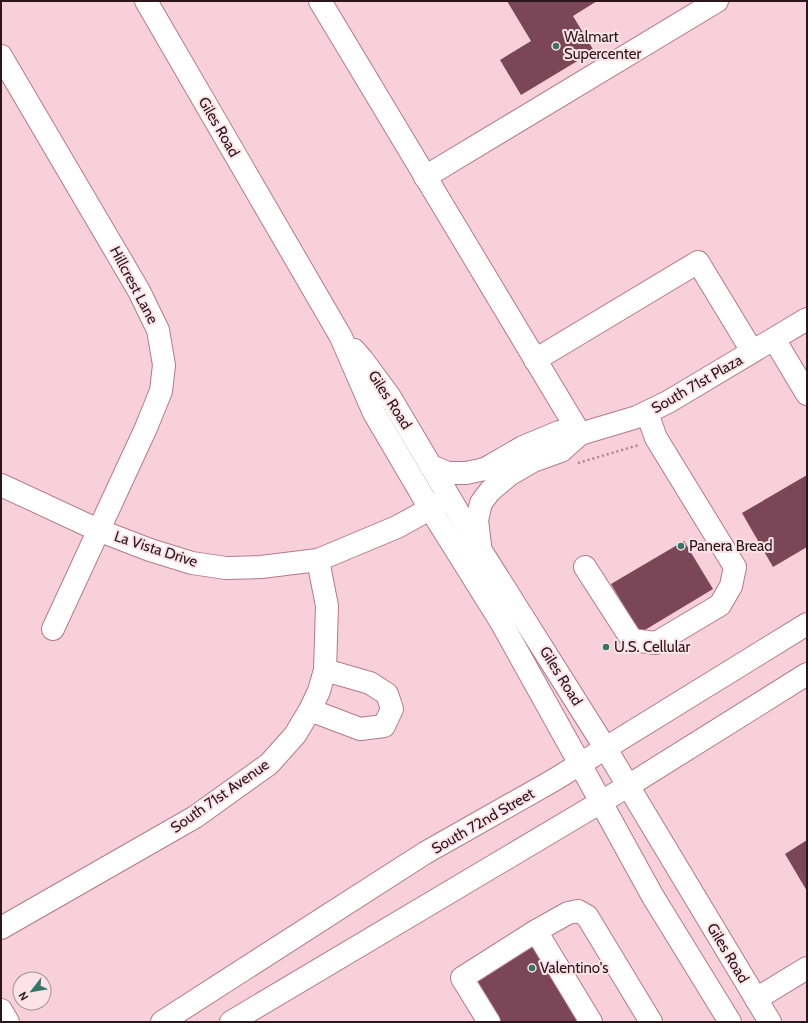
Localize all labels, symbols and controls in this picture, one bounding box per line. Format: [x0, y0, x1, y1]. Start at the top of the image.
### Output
place label: Walmart Supercenter [564, 28, 641, 63]
marker: Walmart Supercenter [551, 41, 561, 51]
street label: Giles Road [195, 94, 243, 160]
street label: Hillcrest Lane [106, 243, 162, 327]
street label: South 71st Plaza [648, 350, 746, 417]
street label: Giles Road [364, 367, 416, 433]
street label: La Vista Drive [112, 527, 200, 571]
place label: Panera Bread [689, 537, 772, 555]
marker: Panera Bread [676, 541, 686, 551]
place label: U.S. Cellular [614, 638, 690, 656]
marker: U.S. Cellular [601, 642, 611, 652]
street label: Giles Road [536, 643, 586, 709]
street label: South 71st Avenue [167, 755, 273, 837]
street label: South 72nd Street [428, 784, 538, 858]
street label: Giles Road [703, 920, 753, 986]
place label: Valentino's [540, 959, 608, 977]
marker: Valentino's [527, 963, 537, 973]
north arrow [12, 971, 52, 1011]
text: N [15, 989, 31, 1003]

